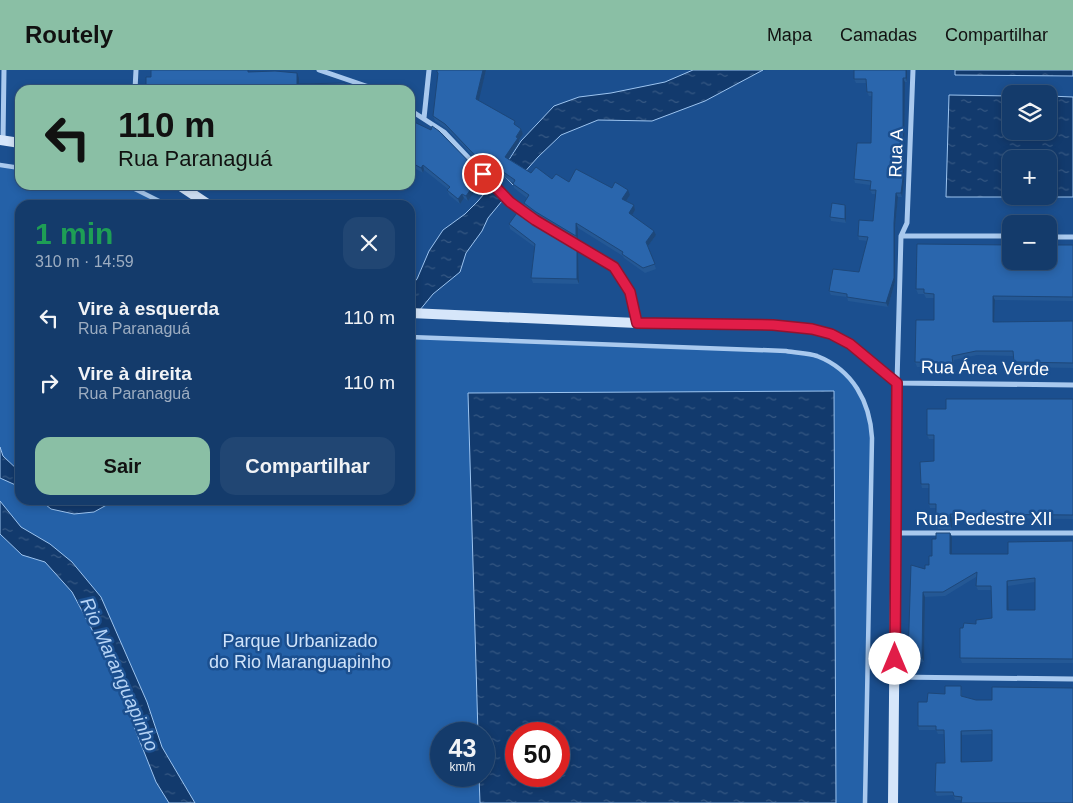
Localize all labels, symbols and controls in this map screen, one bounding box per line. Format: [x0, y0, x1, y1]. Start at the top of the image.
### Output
text: Routely [25, 21, 113, 48]
text: Mapa [767, 25, 812, 45]
text: Camadas [840, 25, 917, 45]
text: Compartilhar [945, 25, 1048, 45]
map controls [1002, 85, 1057, 270]
button: layers [1002, 85, 1057, 140]
icon: left [35, 105, 100, 170]
text: 110 m [118, 105, 215, 144]
street label: Rua A [885, 128, 907, 178]
text: Rua Paranaguá [118, 146, 272, 171]
button: + [1002, 150, 1057, 205]
pin [462, 153, 504, 195]
icon: arrive [469, 160, 497, 188]
button: − [1002, 215, 1057, 270]
text: 1 min [35, 217, 113, 250]
button: close [343, 217, 395, 269]
text: 310 m · 14:59 [35, 253, 134, 270]
text: Vire à esquerda [78, 298, 219, 319]
icon: left [35, 304, 63, 332]
text: 110 m [344, 307, 395, 328]
text: Rua Paranaguá [78, 320, 190, 337]
street label: Rua Área Verde [921, 357, 1049, 379]
text: Vire à direita [78, 363, 192, 384]
icon: right [35, 369, 63, 397]
text: 110 m [344, 372, 395, 393]
text: Rua Paranaguá [78, 385, 190, 402]
button: Sair [35, 437, 210, 495]
button: Compartilhar [220, 437, 395, 495]
street label: Rua Pedestre XII [915, 509, 1053, 529]
water label: Rio Maranguapinho [76, 594, 163, 754]
park label: Parque Urbanizado do Rio Maranguapinho [209, 631, 391, 672]
position arrow [868, 632, 920, 684]
speed limit sign: 50 [505, 722, 570, 787]
text: 43 [449, 734, 476, 762]
text: km/h [449, 760, 476, 774]

